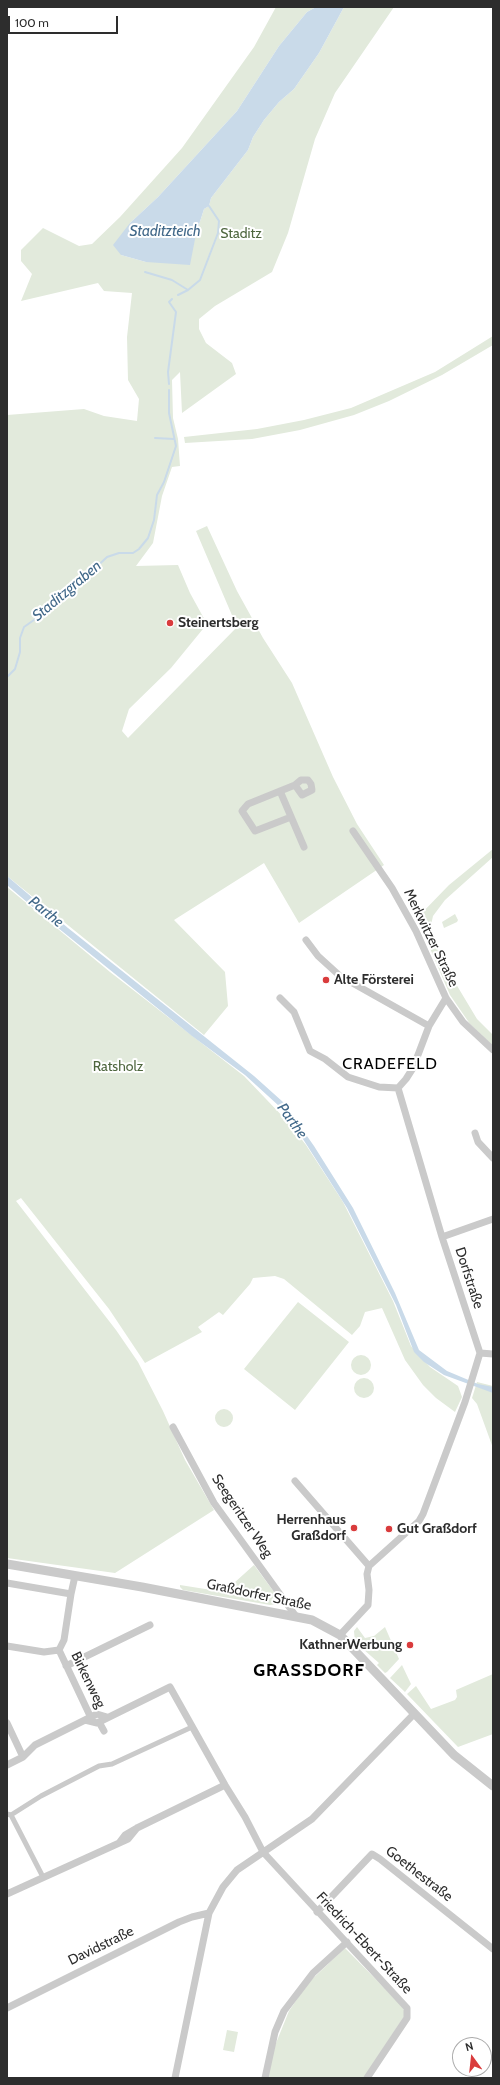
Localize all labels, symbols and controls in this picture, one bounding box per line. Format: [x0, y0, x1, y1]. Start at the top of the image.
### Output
scale bar [10, 8, 120, 34]
text: 100 m [15, 15, 49, 30]
water label: Staditzteich [130, 223, 200, 241]
park label: Staditz [220, 226, 262, 242]
water label: Staditzgraben [29, 557, 105, 625]
place label: Steinertsberg [178, 615, 258, 631]
marker: Steinertsberg [165, 618, 175, 628]
street label: Merkwitzer Straße [400, 886, 462, 990]
water label: Parthe [25, 893, 67, 931]
place label: Alte Försterei [334, 972, 414, 988]
marker: Alte Försterei [321, 975, 331, 985]
district label: CRADEFELD [342, 1054, 438, 1074]
park label: Ratsholz [93, 1059, 143, 1075]
water label: Parthe [273, 1100, 311, 1142]
street label: Dorfstraße [451, 1245, 487, 1311]
street label: Seegeritzer Weg [208, 1471, 276, 1561]
place label: Herrenhaus Graßdorf [276, 1512, 346, 1544]
place label: Gut Graßdorf [397, 1521, 477, 1537]
marker: Herrenhaus Graßdorf [349, 1523, 359, 1533]
marker: Gut Graßdorf [384, 1524, 394, 1534]
street label: Graßdorfer Straße [205, 1576, 313, 1614]
place label: KathnerWerbung [299, 1637, 402, 1653]
marker: KathnerWerbung [405, 1640, 415, 1650]
street label: Birkenweg [67, 1649, 109, 1711]
district label: GRASSDORF [253, 1660, 365, 1682]
street label: Goethestraße [382, 1843, 456, 1905]
street label: Friedrich-Ebert-Straße [313, 1889, 415, 1997]
street label: Davidstraße [65, 1923, 137, 1969]
north arrow [452, 2037, 492, 2077]
text: N [464, 2039, 475, 2054]

